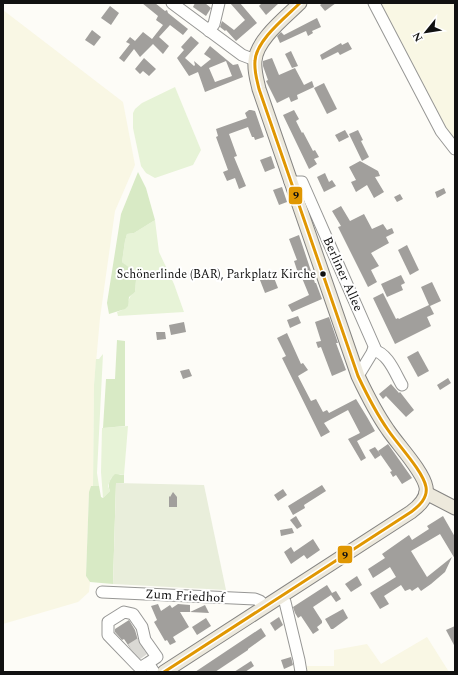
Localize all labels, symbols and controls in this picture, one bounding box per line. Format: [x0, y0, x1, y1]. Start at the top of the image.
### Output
north arrow [406, 12, 446, 52]
text: N [408, 29, 427, 45]
line badge: 9 [288, 186, 303, 205]
text: 9 [293, 187, 299, 204]
street label: Berliner Allee [318, 233, 368, 315]
place label: Schönerlinde (BAR), Parkplatz Kirche [117, 265, 316, 284]
marker: Schönerlinde (BAR), Parkplatz Kirche [318, 269, 328, 279]
line badge: 9 [337, 545, 353, 564]
text: 9 [342, 547, 348, 564]
street label: Zum Friedhof [145, 584, 227, 608]

